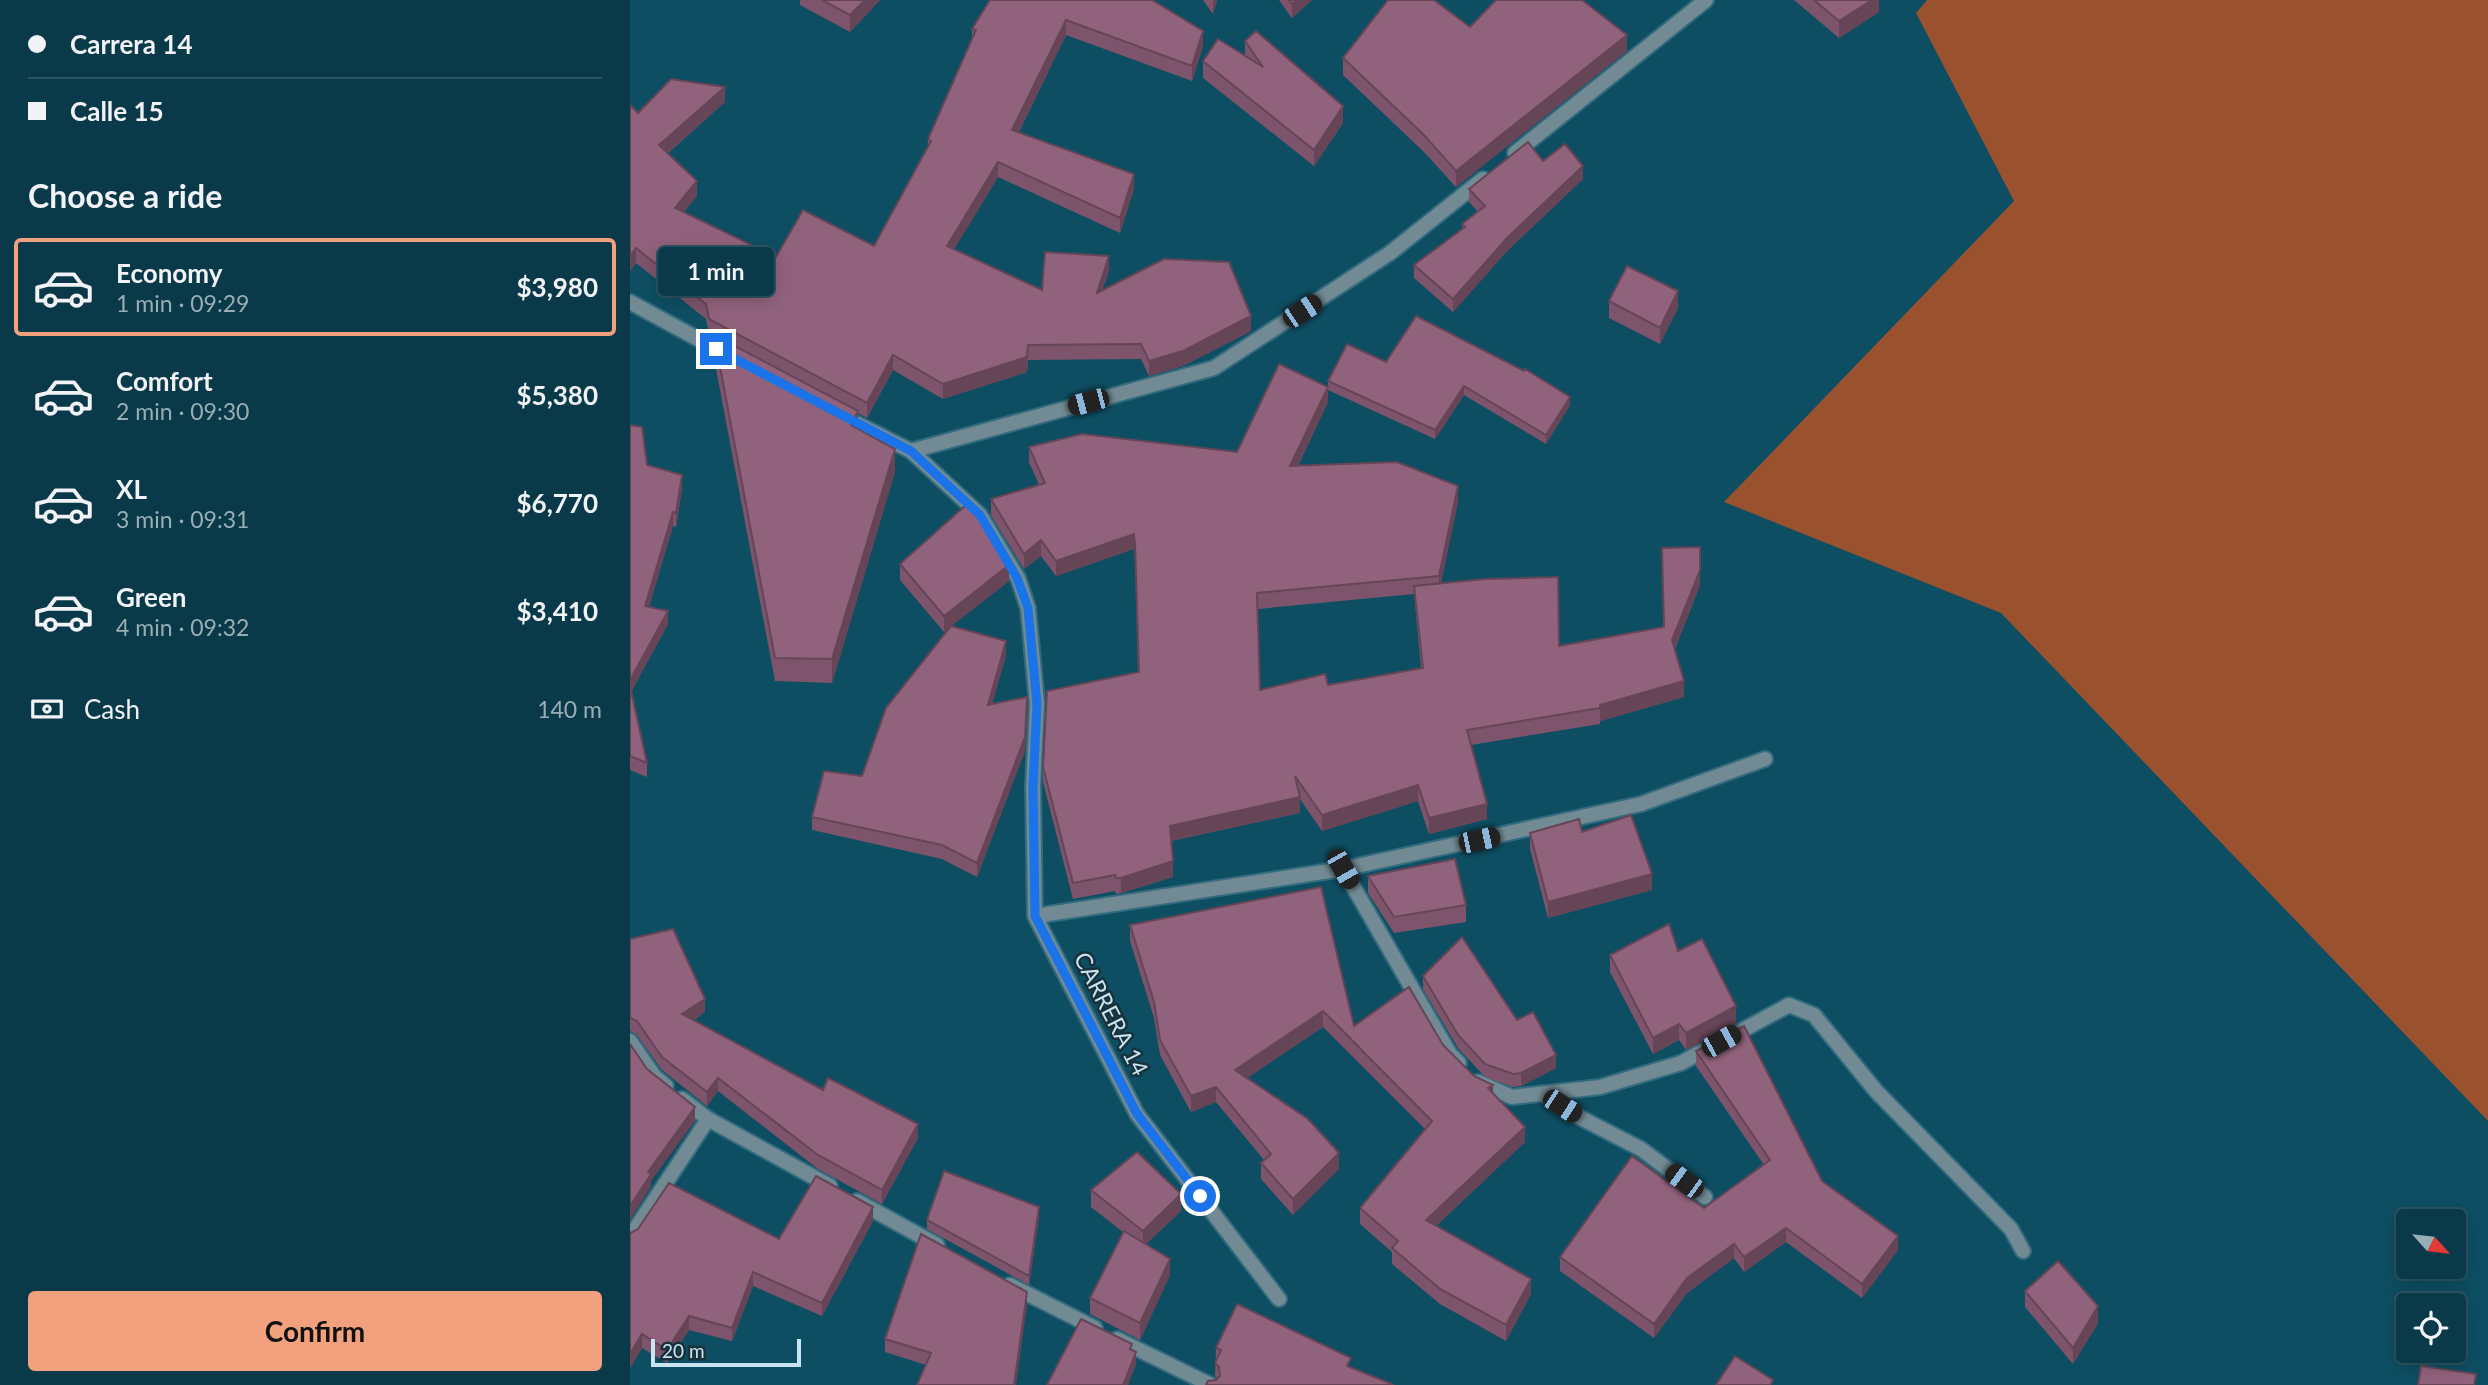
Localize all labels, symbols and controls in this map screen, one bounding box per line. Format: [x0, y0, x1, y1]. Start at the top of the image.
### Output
text: Carrera 14 [70, 28, 193, 60]
text: Calle 15 [70, 95, 164, 127]
text: Choose a ride [28, 176, 222, 215]
callout: 1 min [658, 247, 774, 296]
icon: car [32, 256, 95, 319]
text: Economy [116, 257, 222, 289]
text: 1 min [687, 257, 745, 285]
text: $3,980 [517, 271, 598, 303]
text: 1 min · 09:29 [116, 289, 249, 317]
car [1279, 291, 1326, 331]
route end [700, 333, 732, 365]
icon: car [32, 364, 95, 427]
text: Comfort [116, 365, 213, 397]
text: $5,380 [517, 379, 598, 411]
car [1065, 386, 1112, 418]
text: 2 min · 09:30 [116, 397, 249, 425]
icon: car [32, 472, 95, 535]
text: XL [116, 473, 147, 505]
text: $6,770 [517, 487, 598, 519]
text: 3 min · 09:31 [116, 505, 249, 533]
icon: car [32, 580, 95, 643]
text: Green [116, 581, 186, 613]
text: $3,410 [517, 595, 598, 627]
text: 4 min · 09:32 [116, 613, 249, 641]
icon: cash [28, 690, 66, 728]
text: Cash [84, 693, 140, 725]
text: 140 m [537, 695, 602, 723]
car [1457, 825, 1502, 855]
car [1324, 846, 1363, 892]
street label: CARRERA 14 [1069, 947, 1155, 1080]
car [1698, 1022, 1745, 1060]
car [1539, 1086, 1586, 1126]
car [1661, 1160, 1708, 1202]
route start [1184, 1180, 1216, 1212]
north arrow [2396, 1209, 2466, 1279]
map controls [2396, 1209, 2466, 1363]
button: Confirm [28, 1291, 602, 1371]
button: locate [2396, 1293, 2466, 1363]
scale bar [651, 1336, 802, 1368]
text: 20 m [662, 1339, 705, 1362]

